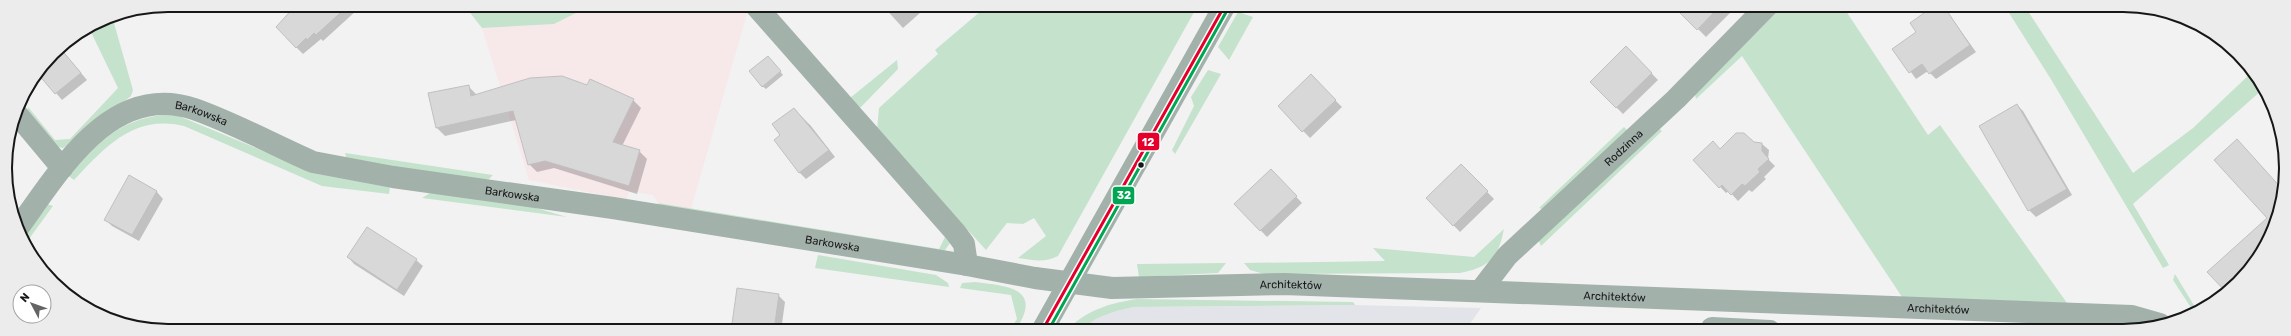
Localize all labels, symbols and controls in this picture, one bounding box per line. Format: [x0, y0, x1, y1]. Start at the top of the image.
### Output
street label: Barkowska [174, 98, 230, 128]
street label: Rodzinna [1602, 127, 1646, 169]
line badge: 12 [1137, 132, 1160, 151]
text: 12 [1142, 136, 1154, 149]
unlabelled marker [1136, 160, 1146, 170]
street label: Barkowska [484, 184, 541, 204]
line badge: 32 [1112, 186, 1135, 205]
text: 32 [1117, 189, 1131, 202]
street label: Barkowska [804, 233, 861, 254]
street label: Architektów [1260, 278, 1322, 292]
north arrow [12, 284, 52, 324]
street label: Architektów [1583, 289, 1646, 304]
text: N [17, 290, 32, 305]
street label: Architektów [1907, 301, 1970, 316]

